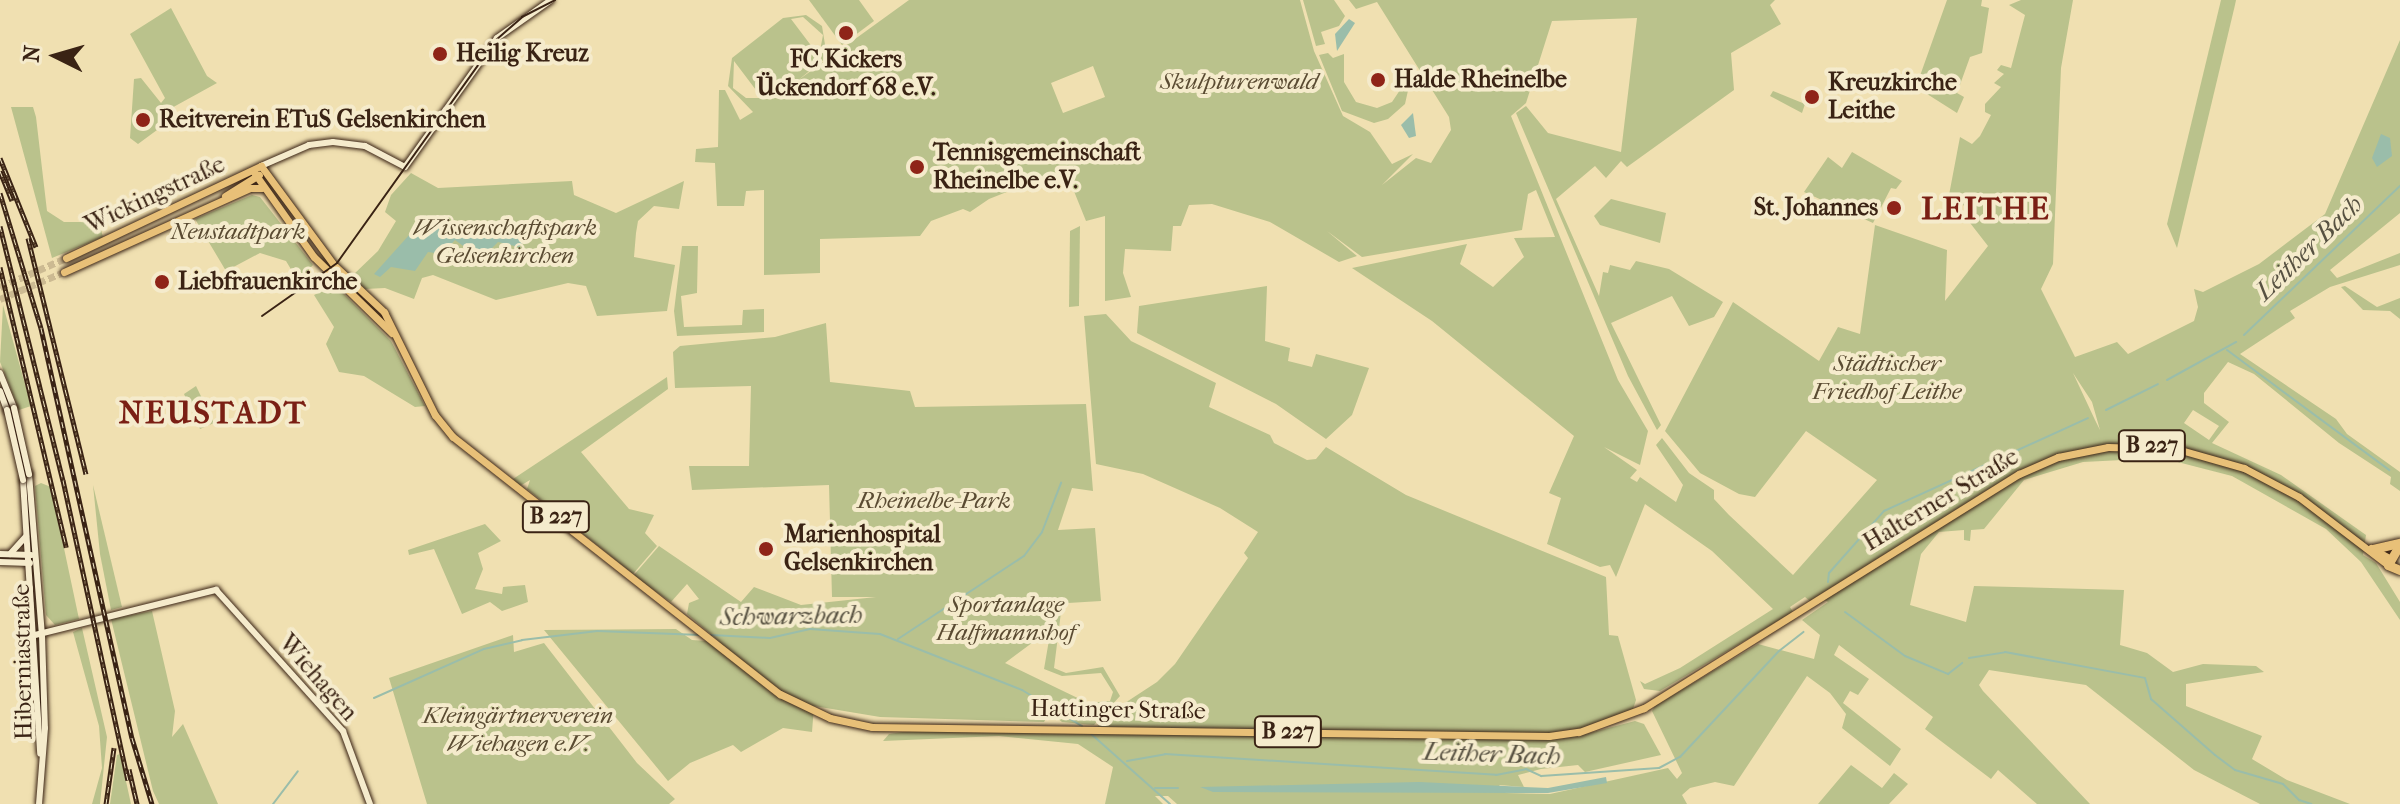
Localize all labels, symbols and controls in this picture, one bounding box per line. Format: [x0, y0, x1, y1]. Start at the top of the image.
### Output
north arrow [16, 16, 96, 96]
marker: FC Kickers Ückendorf 68 e.V. [837, 24, 855, 42]
place label: Heilig Kreuz [456, 40, 589, 68]
text: N [18, 44, 46, 63]
marker: Heilig Kreuz [431, 45, 449, 63]
place label: FC Kickers Ückendorf 68 e.V. [756, 46, 936, 102]
place label: Halde Rheinelbe [1394, 66, 1567, 94]
park label: Skulpturenwald [1160, 68, 1318, 96]
place label: Kreuzkirche Leithe [1828, 69, 1957, 125]
marker: Halde Rheinelbe [1369, 71, 1387, 89]
marker: Kreuzkirche Leithe [1803, 88, 1821, 106]
place label: Reitverein ETuS Gelsenkirchen [159, 106, 486, 134]
marker: Reitverein ETuS Gelsenkirchen [134, 111, 152, 129]
place label: Tennisgemeinschaft Rheinelbe e.V. [933, 139, 1141, 195]
street label: Wickingstraße [81, 150, 229, 240]
marker: Tennisgemeinschaft Rheinelbe e.V. [908, 158, 926, 176]
water label: Leither Bach [2249, 189, 2369, 307]
district label: LEITHE [1921, 190, 2051, 228]
place label: St. Johannes [1754, 194, 1878, 222]
marker: St. Johannes [1885, 199, 1903, 217]
park label: Wissenschaftspark Gelsenkirchen [413, 214, 597, 270]
park label: Neustadtpark [170, 218, 306, 246]
place label: Liebfrauenkirche [178, 268, 357, 296]
marker: Liebfrauenkirche [153, 273, 171, 291]
park label: Städtischer Friedhof Leithe [1813, 350, 1961, 406]
district label: NEUSTADT [119, 394, 307, 432]
road number: B 227 [2116, 428, 2188, 464]
street label: Halterner Straße [1858, 442, 2024, 558]
park label: Rheinelbe-Park [857, 487, 1011, 515]
road number: B 227 [520, 499, 592, 535]
place label: Marienhospital Gelsenkirchen [784, 521, 941, 577]
marker: Marienhospital Gelsenkirchen [755, 538, 777, 560]
street label: Hiberniastraße [7, 584, 39, 740]
park label: Sportanlage Halfmannshof [937, 591, 1075, 647]
water label: Schwarzbach [719, 599, 863, 633]
street label: Wiehagen [273, 629, 363, 727]
street label: Hattinger Straße [1030, 694, 1206, 726]
park label: Kleingärtnerverein Wiehagen e.V. [423, 702, 613, 758]
road number: B 227 [1252, 714, 1324, 750]
water label: Leither Bach [1423, 736, 1561, 772]

